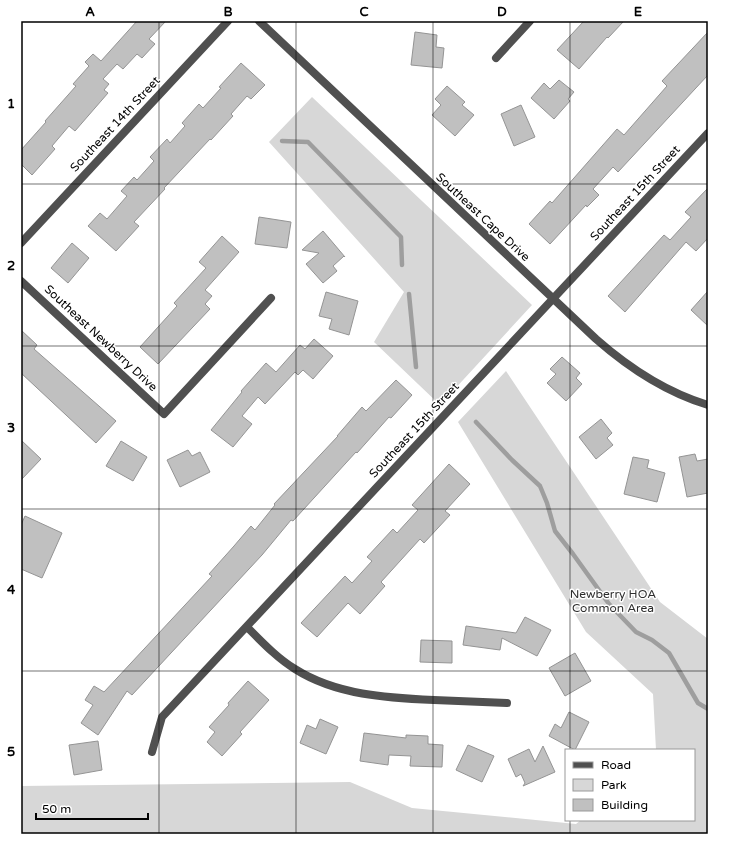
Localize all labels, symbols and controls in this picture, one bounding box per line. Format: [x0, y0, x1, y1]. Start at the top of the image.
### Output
text: A [85, 4, 95, 20]
text: B [223, 4, 233, 20]
text: C [359, 4, 369, 20]
text: D [497, 4, 507, 20]
text: E [634, 4, 642, 20]
street label: Southeast 14th Street [67, 73, 163, 175]
text: 1 [7, 96, 15, 112]
street label: Southeast 15th Street [587, 142, 683, 244]
street label: Southeast Cape Drive [433, 170, 533, 264]
text: 2 [7, 258, 15, 274]
street label: Southeast Newberry Drive [42, 282, 160, 394]
street label: Southeast 15th Street [366, 379, 462, 481]
text: 3 [7, 420, 15, 436]
text: 4 [7, 582, 16, 598]
park label: Newberry HOA Common Area [570, 587, 656, 615]
text: 5 [7, 744, 15, 760]
legend [565, 749, 695, 821]
text: Road [601, 758, 631, 772]
text: Park [601, 778, 627, 792]
scale bar [36, 795, 148, 821]
text: Building [601, 798, 648, 812]
text: 50 m [42, 802, 71, 816]

